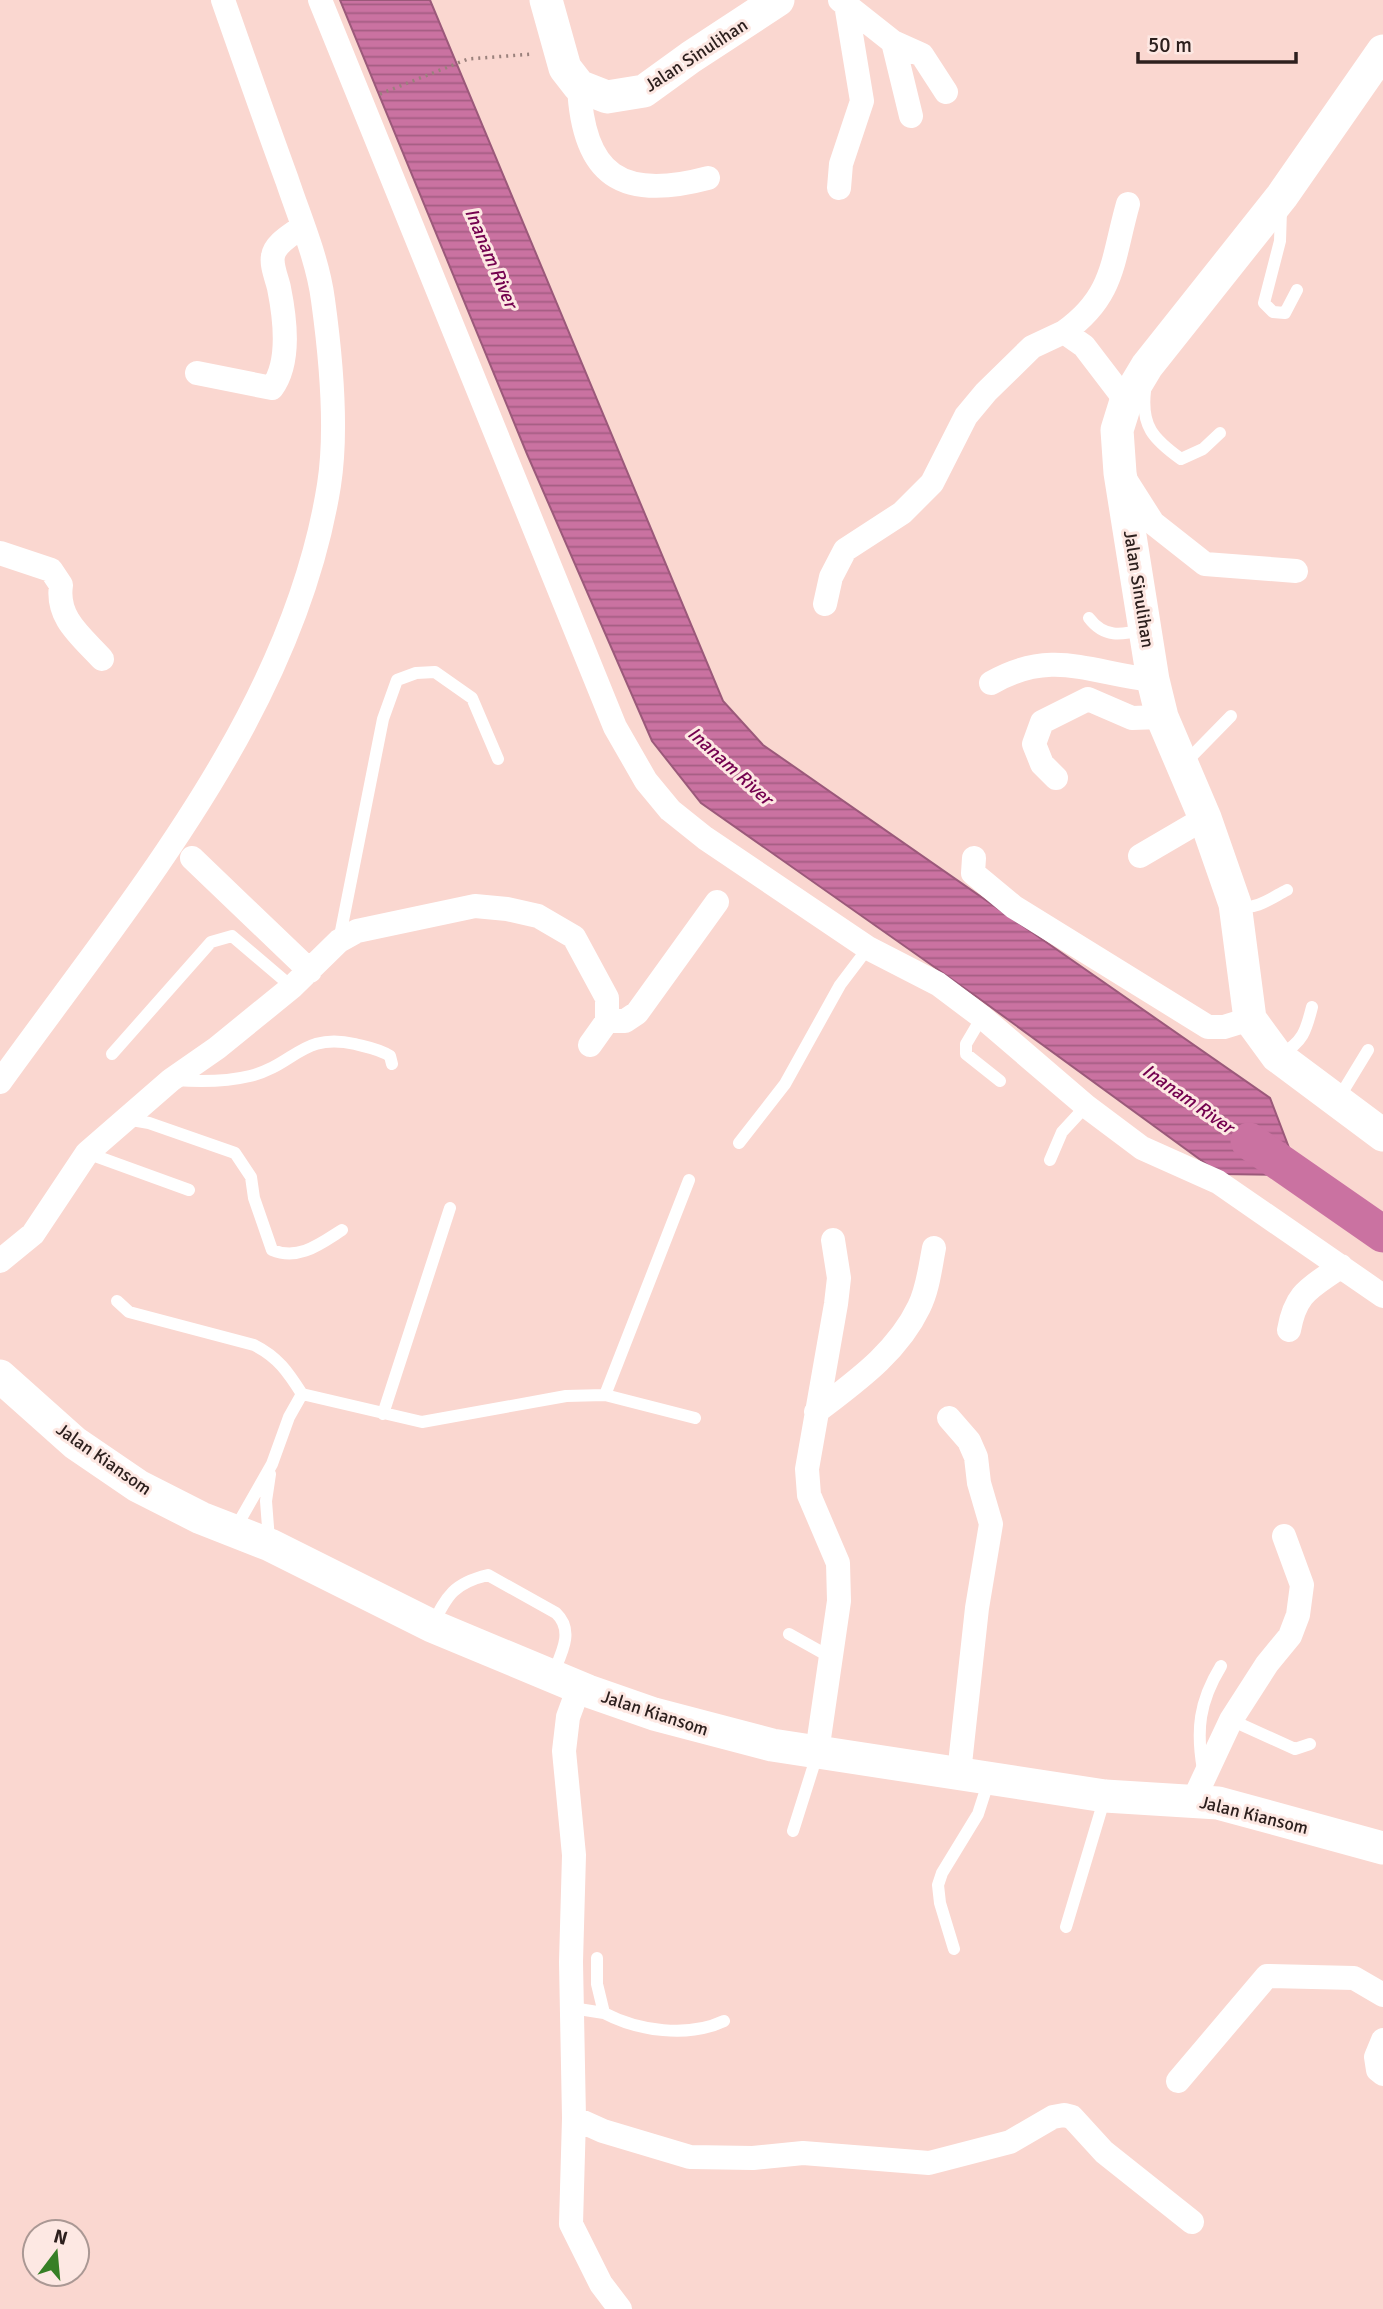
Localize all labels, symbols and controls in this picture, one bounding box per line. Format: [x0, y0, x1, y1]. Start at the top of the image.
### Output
street label: Jalan Sinulihan [640, 14, 752, 96]
scale bar [1138, 21, 1296, 65]
text: 50 m [1148, 32, 1192, 58]
water label: Inanam River [459, 204, 524, 314]
street label: Jalan Sinulihan [1119, 529, 1159, 649]
water label: Inanam River [683, 722, 780, 812]
water label: Inanam River [1138, 1059, 1241, 1141]
street label: Jalan Kiansom [52, 1418, 156, 1500]
street label: Jalan Kiansom [599, 1685, 711, 1741]
street label: Jalan Kiansom [1197, 1791, 1311, 1839]
north arrow [21, 2218, 91, 2288]
text: N [51, 2224, 70, 2251]

